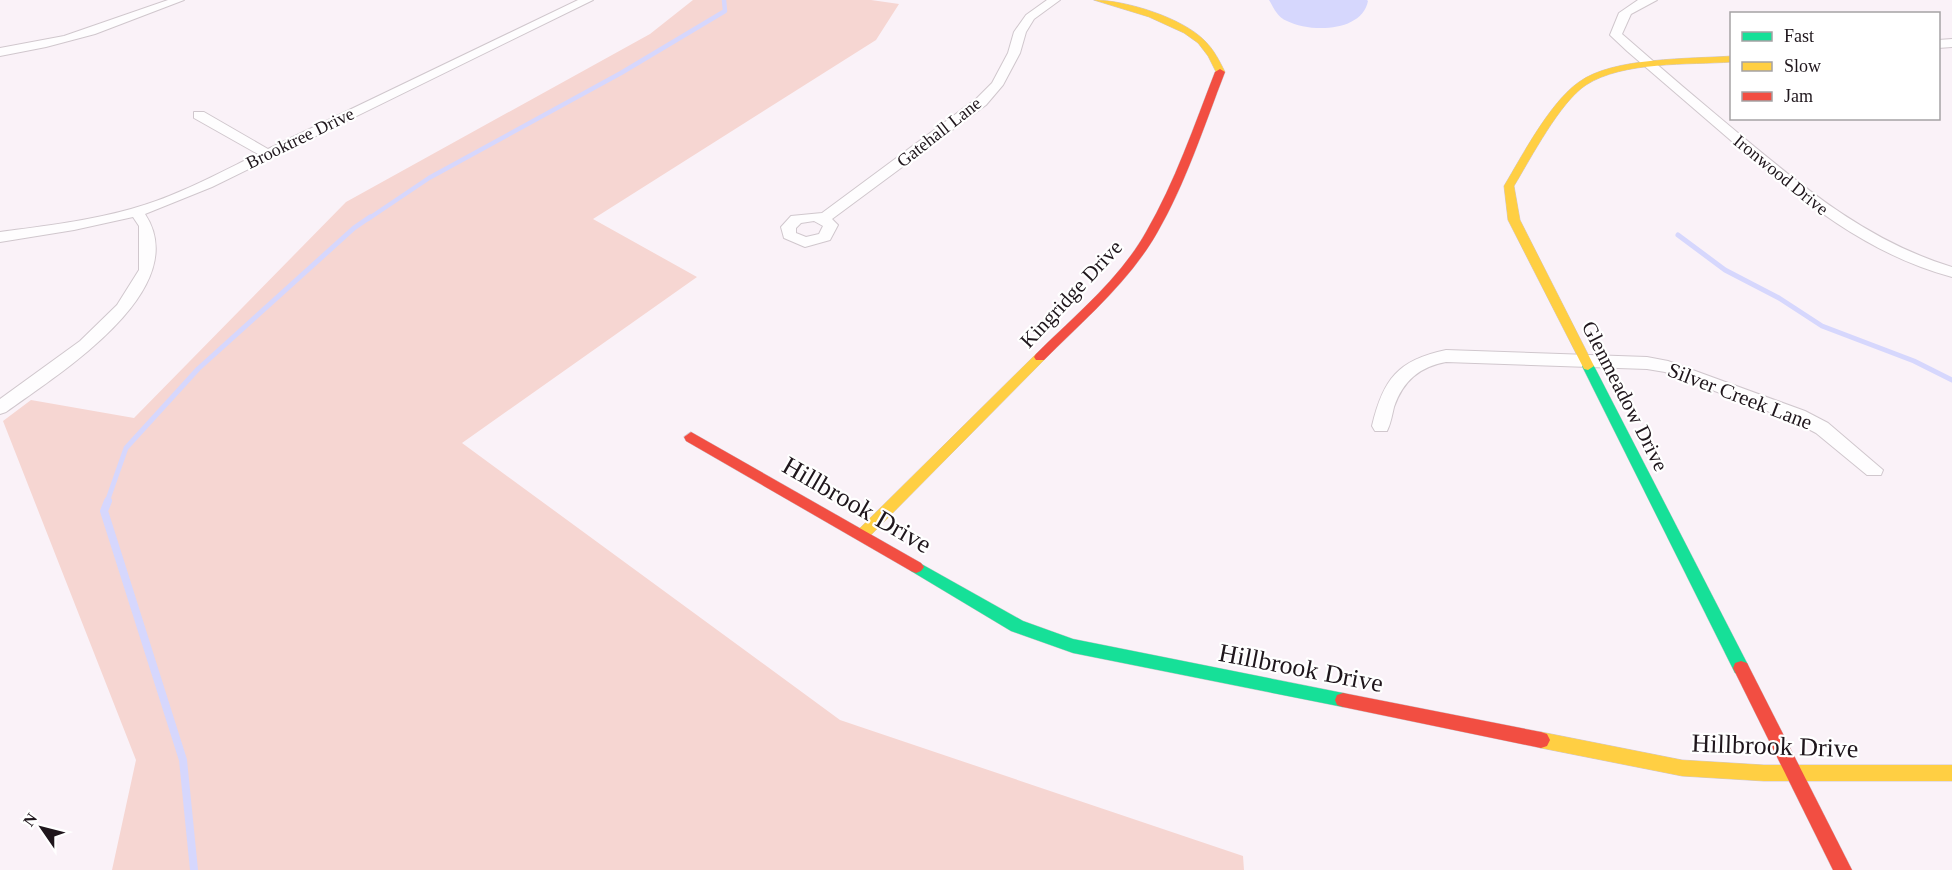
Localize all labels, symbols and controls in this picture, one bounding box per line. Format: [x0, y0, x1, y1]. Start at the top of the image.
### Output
legend [1730, 12, 1940, 120]
text: Fast [1784, 26, 1814, 46]
text: Slow [1784, 56, 1821, 76]
text: Jam [1784, 86, 1813, 106]
street label: Gatehall Lane [893, 93, 985, 171]
street label: Brooktree Drive [243, 103, 357, 173]
street label: Ironwood Drive [1730, 131, 1832, 219]
street label: Kingridge Drive [1015, 235, 1127, 353]
street label: Glenmeadow Drive [1577, 317, 1673, 475]
street label: Silver Creek Lane [1664, 357, 1816, 435]
street label: Hillbrook Drive [778, 451, 936, 559]
street label: Hillbrook Drive [1216, 638, 1386, 698]
street label: Hillbrook Drive [1691, 729, 1859, 763]
north arrow [12, 798, 72, 858]
text: N [20, 810, 41, 829]

